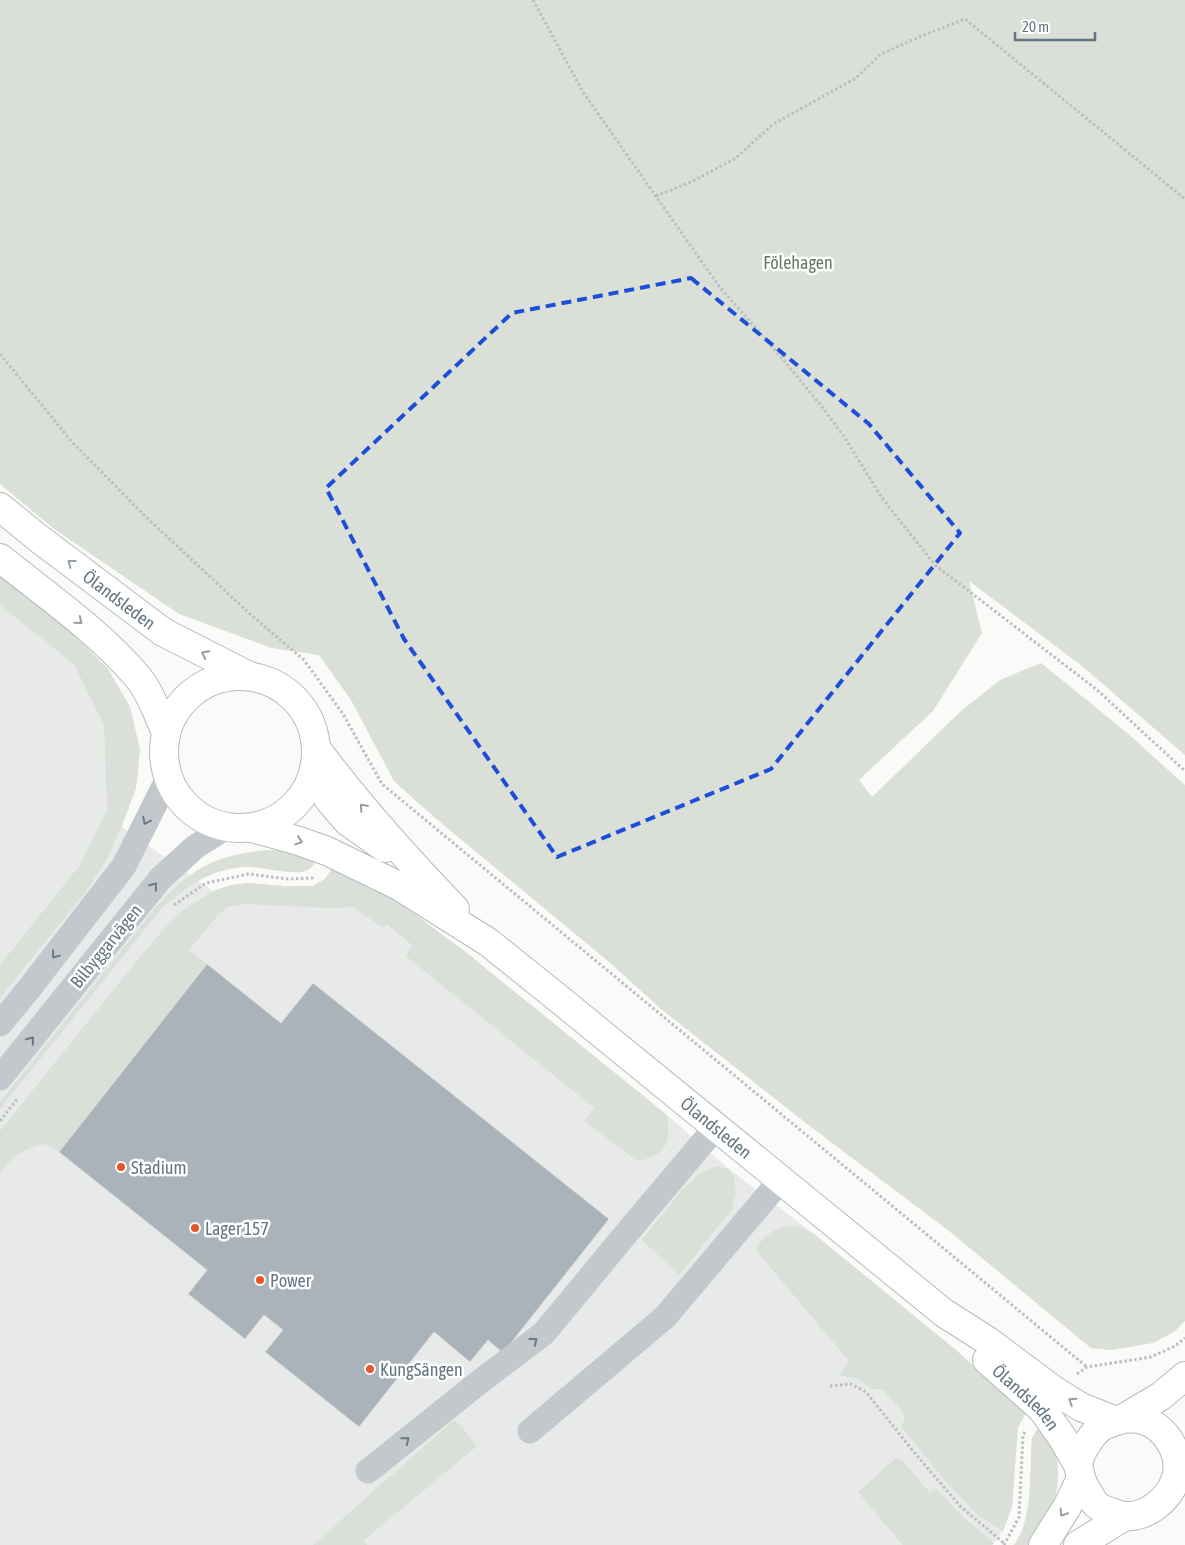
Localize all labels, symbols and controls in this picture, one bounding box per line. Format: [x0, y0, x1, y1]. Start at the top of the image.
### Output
scale bar [1015, 10, 1095, 42]
text: 20 m [1022, 18, 1049, 35]
park label: Fölehagen [763, 252, 833, 273]
one-way arrow [68, 561, 77, 569]
street label: Ölandsleden [79, 565, 160, 633]
one-way arrow [73, 615, 83, 624]
one-way arrow [201, 650, 210, 660]
one-way arrow [359, 803, 368, 812]
one-way arrow [142, 816, 152, 825]
one-way arrow [295, 835, 303, 845]
one-way arrow [149, 883, 157, 892]
street label: Bilbyggarvägen [66, 900, 146, 992]
one-way arrow [52, 949, 61, 959]
one-way arrow [25, 1037, 34, 1046]
street label: Ölandsleden [677, 1092, 756, 1163]
place label: Stadium [131, 1157, 186, 1178]
marker: Stadium [115, 1161, 127, 1173]
place label: Lager 157 [205, 1218, 269, 1239]
marker: Lager 157 [189, 1222, 201, 1234]
place label: Power [270, 1270, 312, 1291]
marker: Power [254, 1274, 266, 1286]
one-way arrow [528, 1338, 538, 1347]
place label: KungSängen [380, 1359, 463, 1380]
street label: Ölandsleden [988, 1360, 1064, 1434]
marker: KungSängen [364, 1363, 376, 1375]
one-way arrow [1068, 1398, 1077, 1408]
one-way arrow [400, 1438, 409, 1446]
one-way arrow [1060, 1507, 1070, 1516]

